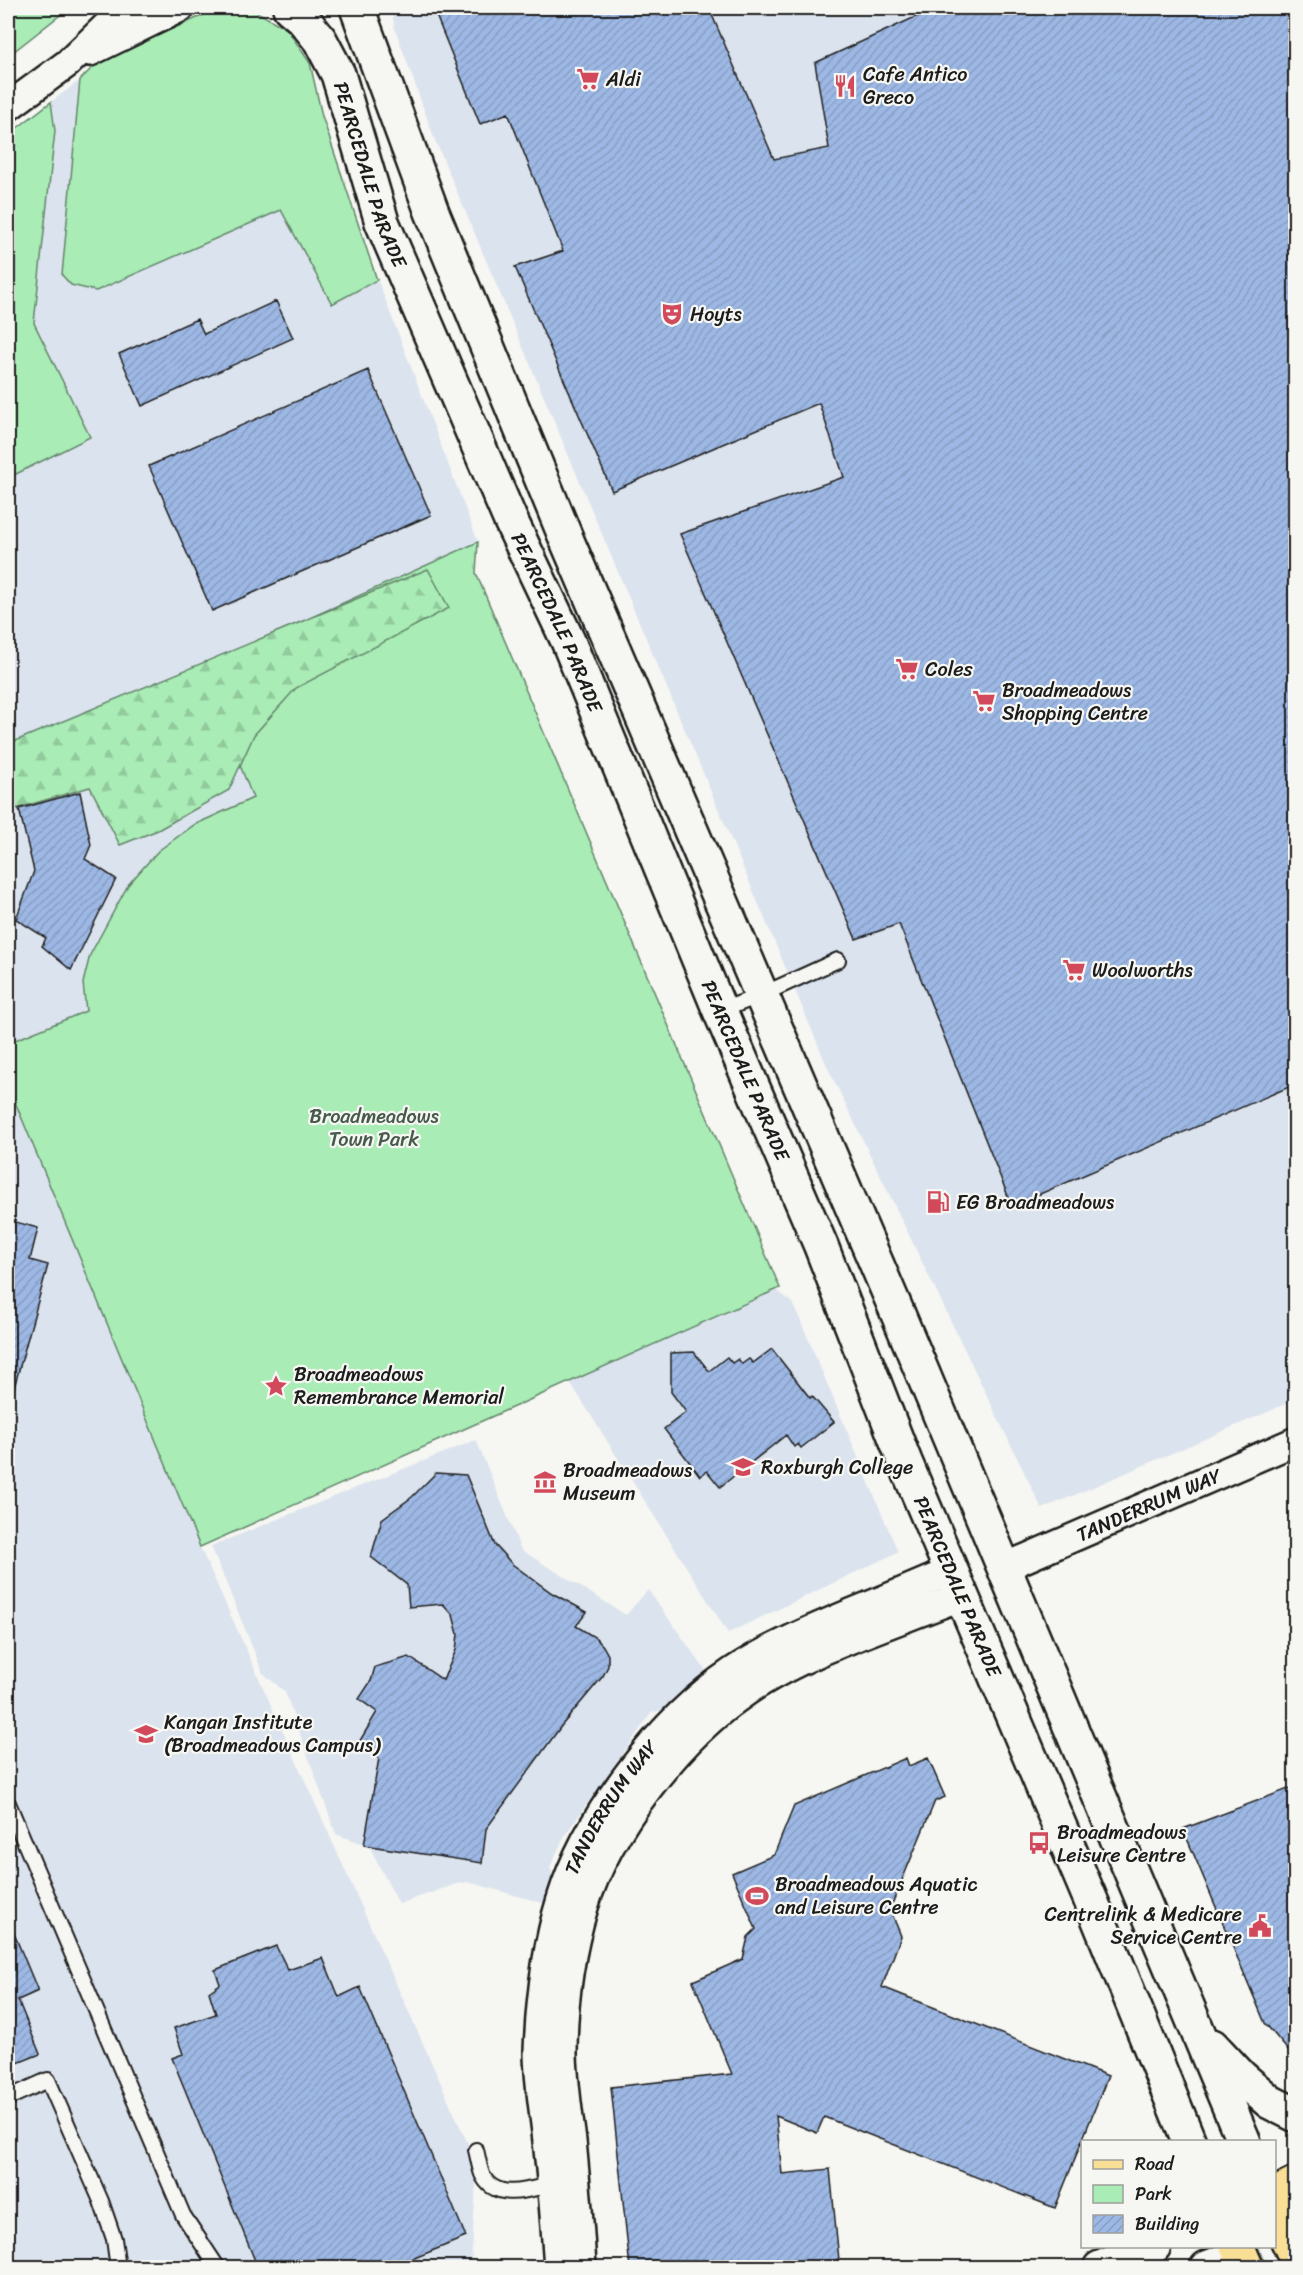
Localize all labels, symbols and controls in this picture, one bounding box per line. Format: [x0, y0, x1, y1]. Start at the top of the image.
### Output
place label: Cafe Antico Greco [863, 57, 967, 115]
place label: Aldi [605, 62, 642, 97]
supermarket icon: Aldi [575, 66, 601, 92]
restaurant icon: Cafe Antico Greco [832, 73, 858, 99]
street label: PEARCEDALE PARADE [323, 77, 417, 275]
place label: Hoyts [690, 297, 742, 332]
theatre icon: Hoyts [659, 301, 685, 327]
street label: PEARCEDALE PARADE [501, 527, 613, 719]
place label: Coles [925, 652, 974, 687]
supermarket icon: Coles [894, 656, 920, 682]
place label: Broadmeadows Shopping Centre [1002, 673, 1148, 731]
supermarket icon: Broadmeadows Shopping Centre [971, 688, 997, 714]
place label: Woolworths [1092, 953, 1194, 988]
supermarket icon: Woolworths [1061, 957, 1087, 983]
street label: PEARCEDALE PARADE [691, 975, 800, 1168]
park label: Broadmeadows Town Park [309, 1099, 439, 1157]
place label: EG Broadmeadows [956, 1185, 1115, 1220]
fuel station icon: EG Broadmeadows [925, 1189, 951, 1215]
place label: Broadmeadows Remembrance Memorial [294, 1357, 504, 1415]
place icon: Broadmeadows Remembrance Memorial [263, 1373, 289, 1399]
place label: Roxburgh College [761, 1450, 913, 1485]
place label: Broadmeadows Museum [563, 1453, 693, 1511]
school or university icon: Roxburgh College [730, 1454, 756, 1480]
street label: TANDERRUM WAY [1071, 1458, 1228, 1552]
museum icon: Broadmeadows Museum [532, 1469, 558, 1495]
street label: PEARCEDALE PARADE [903, 1490, 1012, 1684]
place label: Kangan Institute (Broadmeadows Campus) [164, 1705, 381, 1763]
school or university icon: Kangan Institute (Broadmeadows Campus) [133, 1721, 159, 1747]
street label: TANDERRUM WAY [554, 1731, 668, 1880]
place label: Broadmeadows Leisure Centre [1057, 1815, 1187, 1873]
bus stop icon: Broadmeadows Leisure Centre [1026, 1830, 1052, 1856]
place label: Broadmeadows Aquatic and Leisure Centre [775, 1867, 977, 1925]
sports icon: Broadmeadows Aquatic and Leisure Centre [744, 1883, 770, 1909]
place label: Centrelink & Medicare Service Centre [1044, 1897, 1242, 1955]
public building icon: Centrelink & Medicare Service Centre [1247, 1913, 1273, 1939]
legend [1081, 2140, 1276, 2248]
text: Road [1135, 2148, 1175, 2180]
text: Park [1135, 2178, 1172, 2210]
text: Building [1135, 2208, 1199, 2240]

